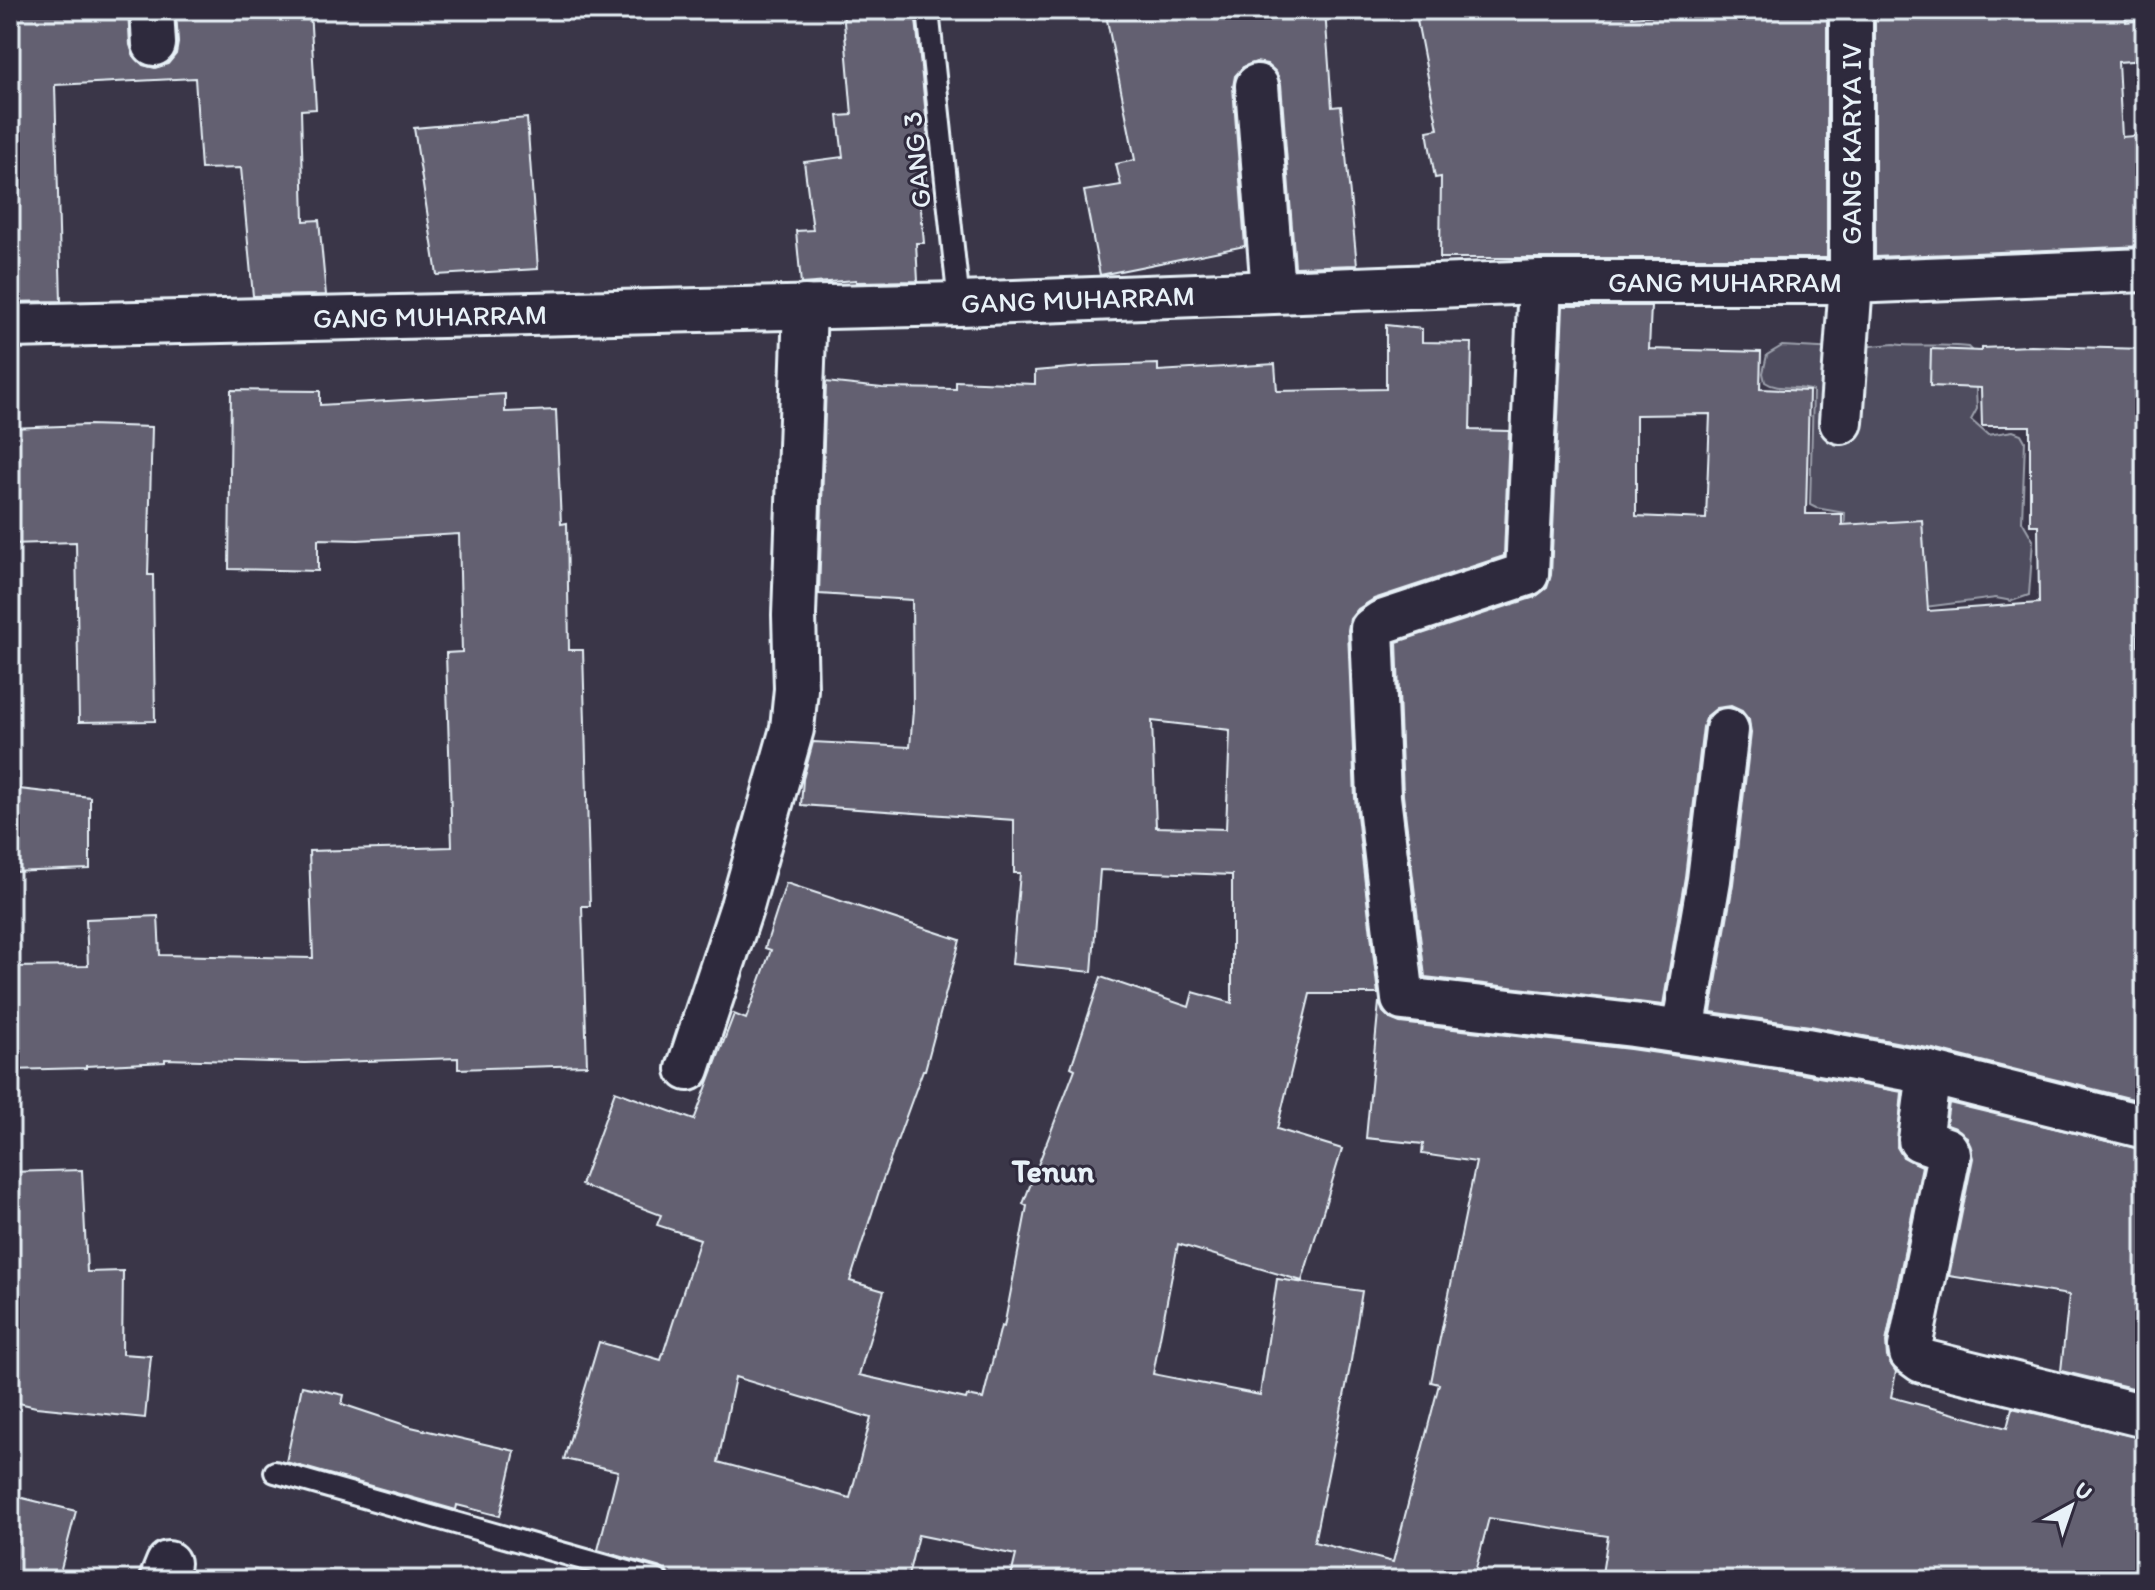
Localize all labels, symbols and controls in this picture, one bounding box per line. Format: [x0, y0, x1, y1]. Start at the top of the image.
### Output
street label: GANG KARYA IV [1834, 43, 1868, 245]
street label: GANG 3 [894, 110, 938, 210]
street label: GANG MUHARRAM [1608, 265, 1842, 299]
street label: GANG MUHARRAM [960, 278, 1196, 320]
street label: GANG MUHARRAM [313, 297, 547, 335]
district label: Tenun [1011, 1152, 1095, 1190]
north arrow [2031, 1466, 2111, 1546]
text: U [2069, 1476, 2098, 1506]

